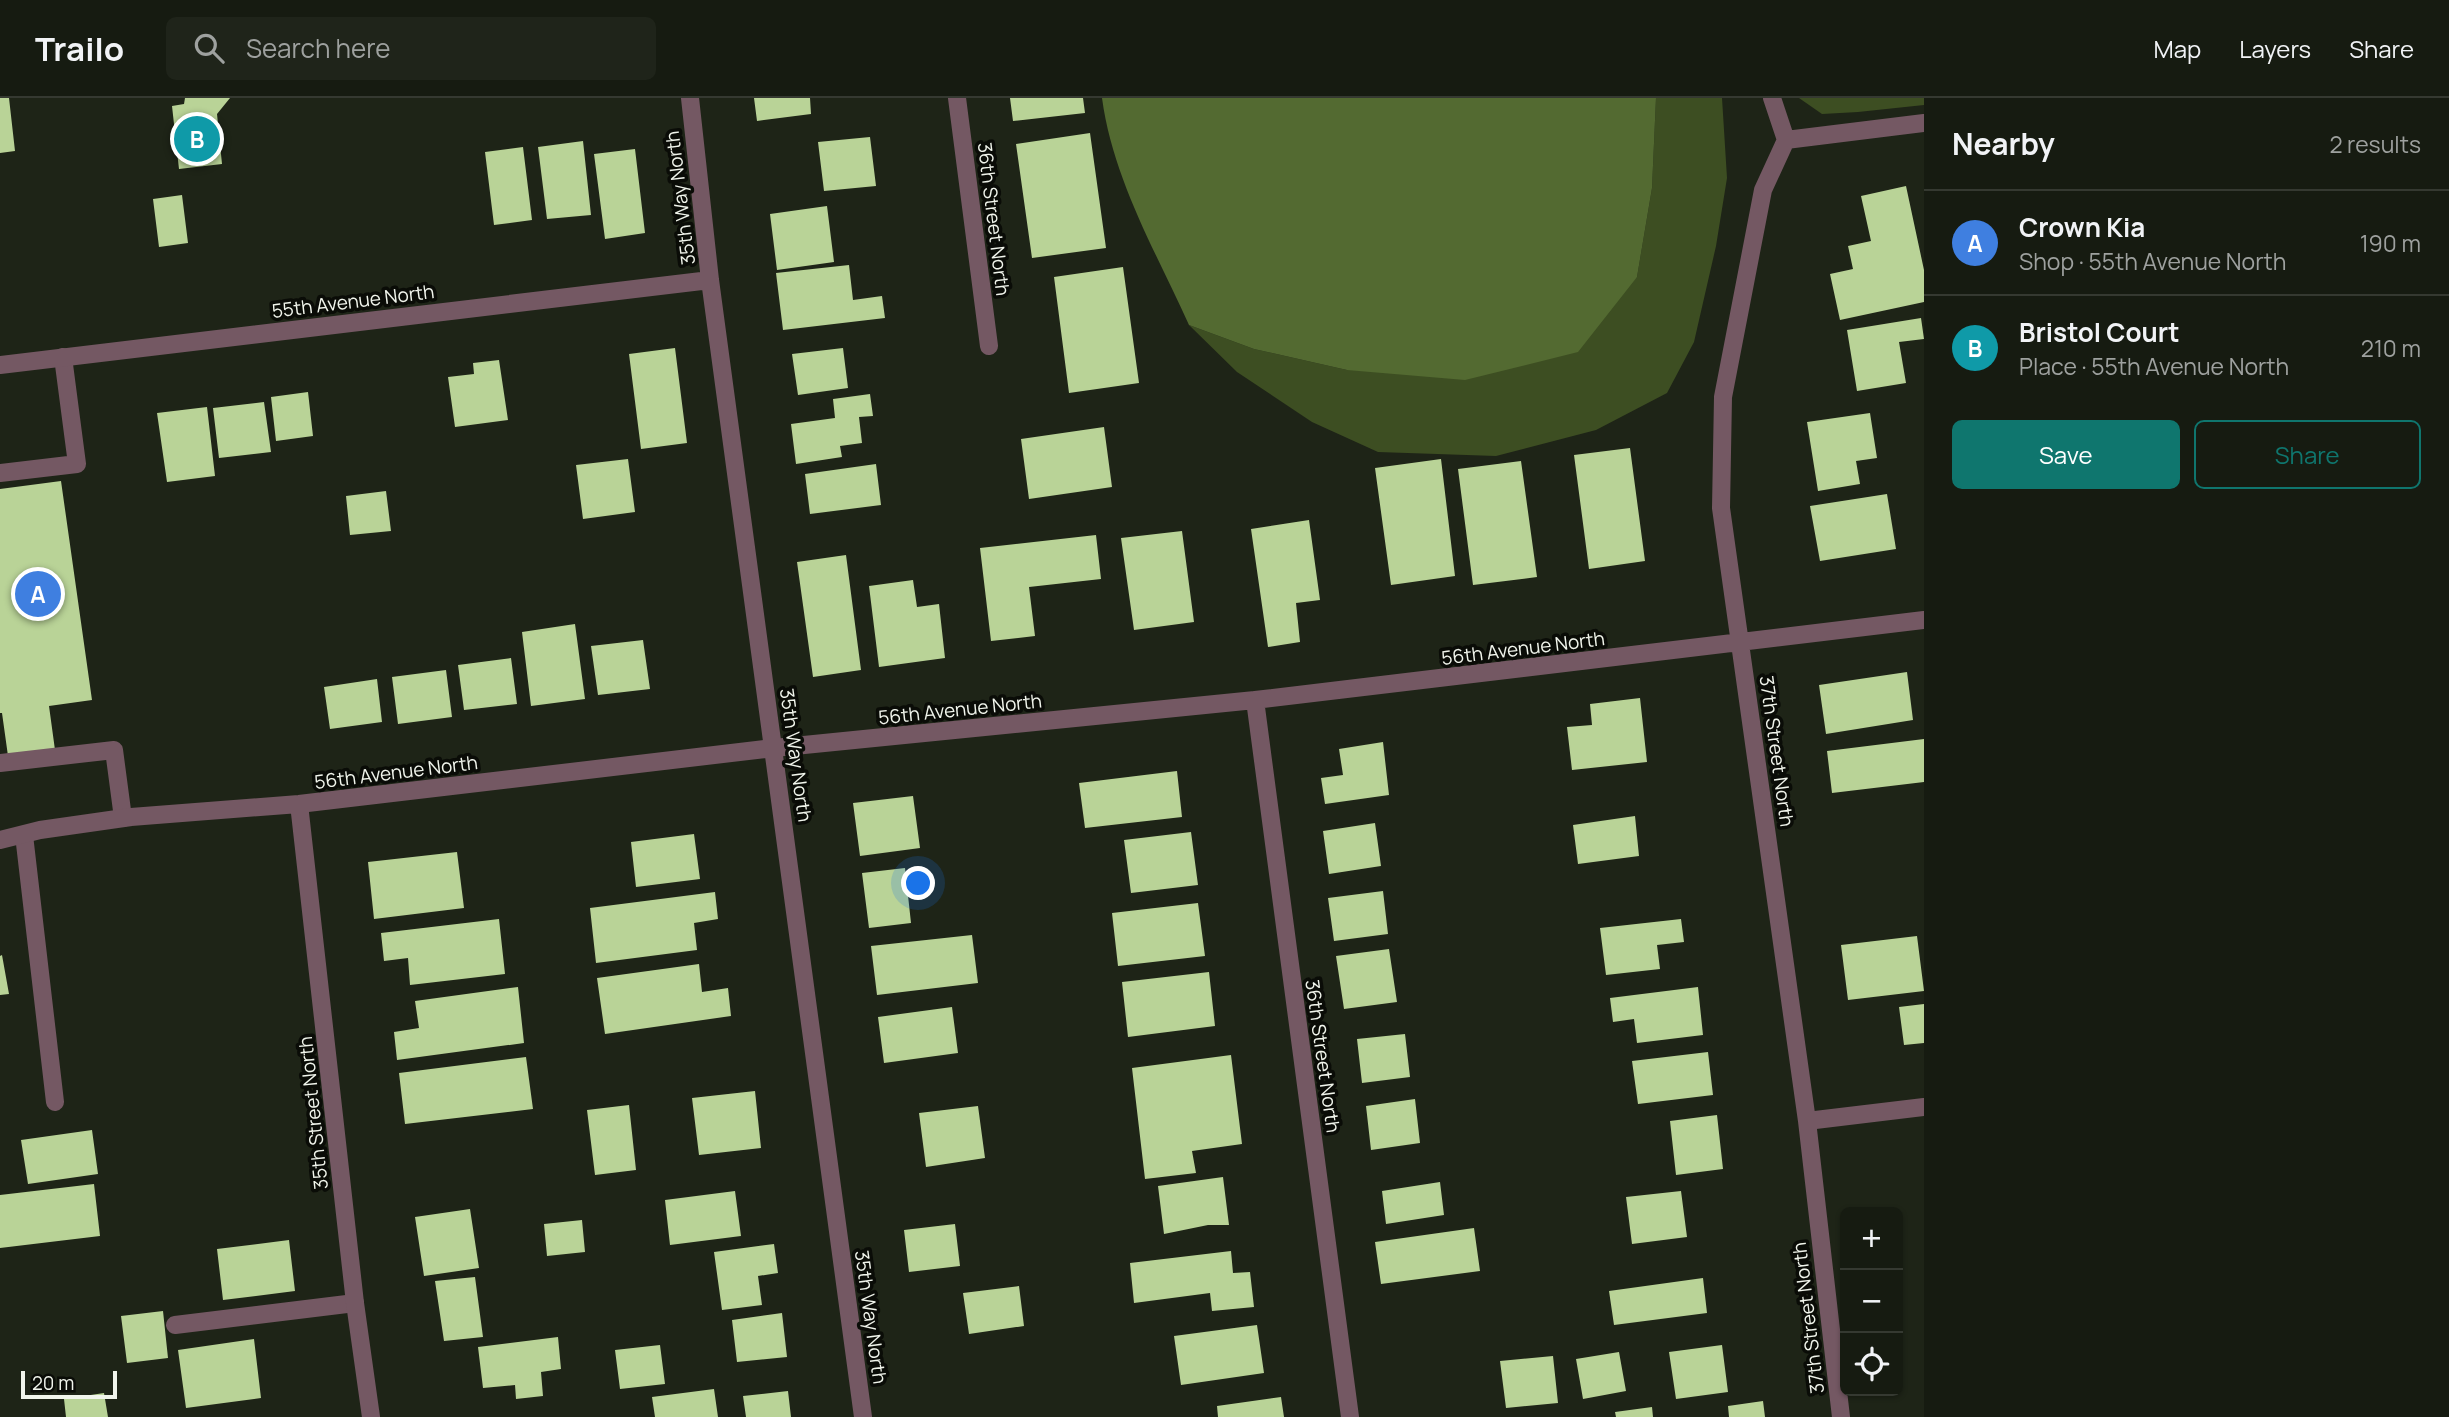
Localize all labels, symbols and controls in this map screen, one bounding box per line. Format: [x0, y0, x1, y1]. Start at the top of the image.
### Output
search box [166, 17, 656, 80]
text: Trailo [35, 26, 124, 71]
icon: search [190, 29, 228, 67]
text: Search here [246, 30, 391, 66]
text: Map [2154, 32, 2201, 65]
text: Layers [2239, 32, 2311, 65]
text: Share [2349, 32, 2414, 65]
pin: B [174, 113, 220, 165]
text: Nearby [1952, 123, 2055, 164]
text: 2 results [2329, 128, 2421, 160]
street label: 35th Way North [659, 129, 701, 267]
street label: 36th Street North [972, 141, 1016, 297]
text: Crown Kia [2019, 209, 2145, 245]
text: A [1967, 227, 1983, 259]
text: 190 m [2360, 227, 2421, 259]
text: Shop · 55th Avenue North [2019, 245, 2286, 277]
street label: 55th Avenue North [270, 278, 436, 324]
text: Bristol Court [2019, 314, 2179, 350]
text: B [1968, 332, 1982, 364]
text: 210 m [2361, 332, 2421, 364]
text: Place · 55th Avenue North [2019, 350, 2289, 382]
button: Save [1952, 420, 2180, 489]
button: Share [2194, 420, 2421, 489]
pin: A [15, 568, 61, 620]
street label: 56th Avenue North [1440, 625, 1606, 671]
street label: 37th Street North [1754, 674, 1800, 828]
street label: 35th Way North [774, 686, 818, 824]
street label: 56th Avenue North [877, 687, 1043, 731]
street label: 56th Avenue North [313, 749, 479, 795]
your location [901, 866, 935, 900]
street label: 36th Street North [1299, 978, 1347, 1134]
street label: 35th Street North [292, 1035, 334, 1191]
map controls [1840, 1207, 1903, 1396]
button: + [1840, 1207, 1903, 1270]
street label: 37th Street North [1786, 1241, 1830, 1395]
street label: 35th Way North [849, 1248, 893, 1386]
button: − [1840, 1270, 1903, 1333]
button: locate [1840, 1333, 1903, 1396]
scale bar [21, 1368, 117, 1400]
text: 20 m [32, 1370, 74, 1396]

